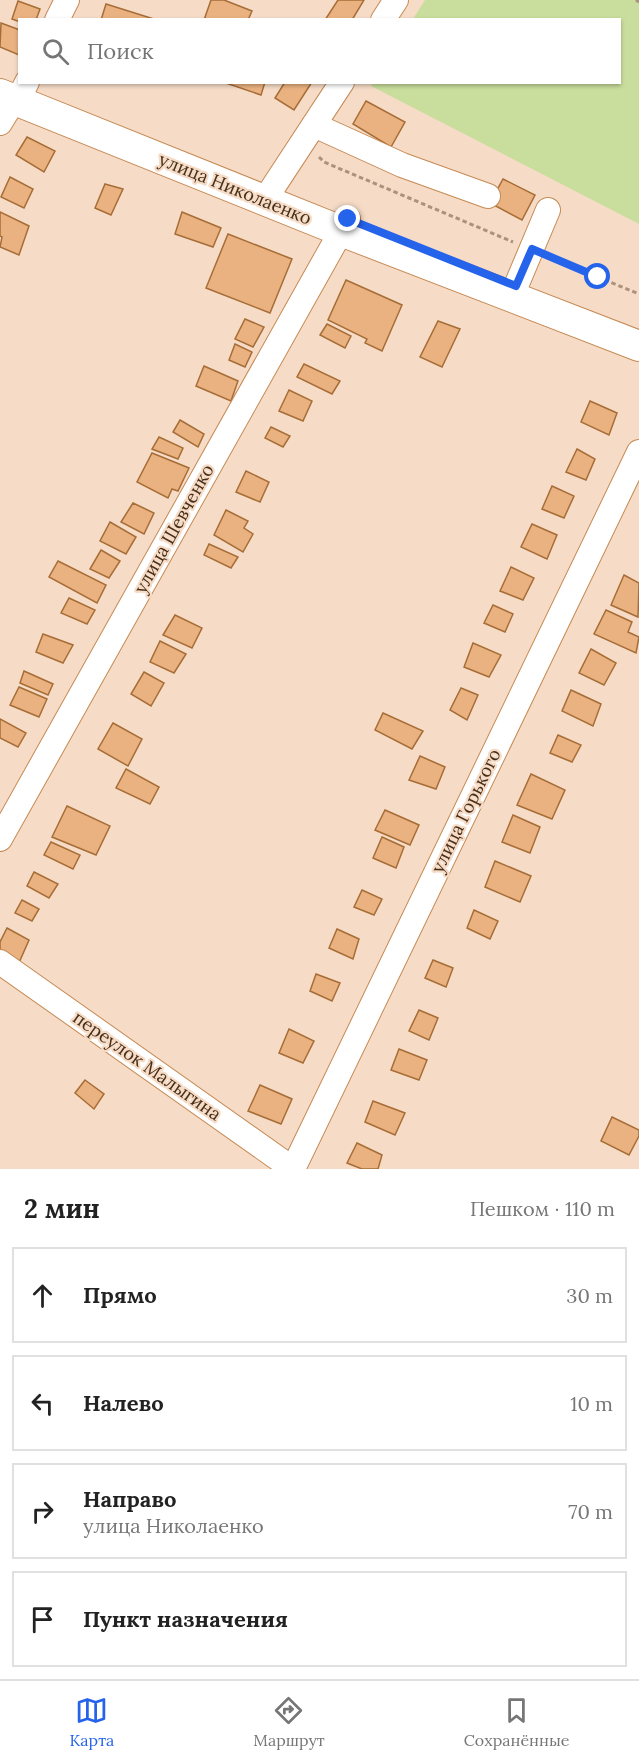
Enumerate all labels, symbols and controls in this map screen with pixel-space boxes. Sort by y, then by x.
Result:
search box [18,18,621,84]
icon: search [39,35,72,68]
text: Поиск [87,37,153,65]
street label: улица Николаенко [155,147,315,230]
route end [334,205,360,231]
route start [584,263,610,289]
street label: улица Шевченко [128,460,219,597]
street label: улица Горького [426,745,506,877]
street label: переулок Малыгина [69,1006,226,1125]
text: 2 мин [24,1192,100,1225]
text: Пешком · 110 m [470,1196,615,1221]
icon: ahead [26,1279,59,1312]
text: Прямо [83,1281,157,1309]
text: 30 m [566,1283,613,1308]
icon: left [26,1387,59,1420]
text: Налево [83,1389,164,1417]
text: 10 m [570,1391,613,1416]
text: Направо [83,1485,177,1513]
icon: right [26,1495,59,1528]
text: 70 m [568,1499,613,1524]
text: улица Николаенко [83,1513,264,1538]
icon: arrive [26,1603,59,1636]
text: Пункт назначения [83,1605,288,1633]
tab: Карта [69,1694,114,1750]
tab: Маршрут [253,1694,325,1750]
tab: Сохранённые [464,1694,570,1750]

